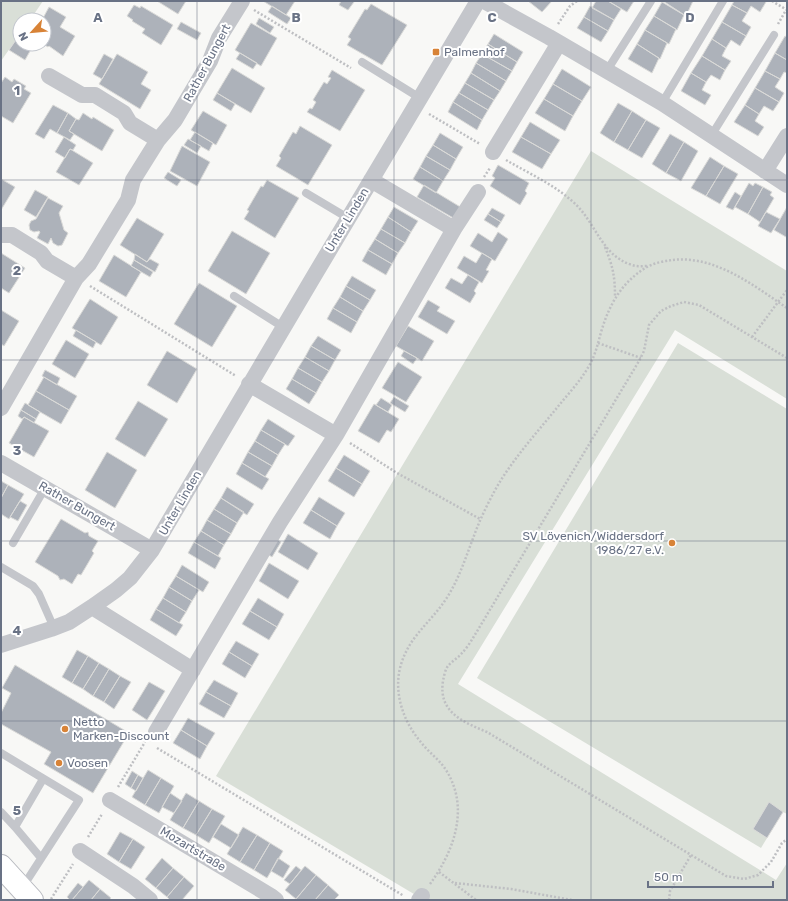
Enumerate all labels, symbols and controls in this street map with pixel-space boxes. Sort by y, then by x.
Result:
text: A [93,10,103,25]
text: B [291,10,301,25]
text: C [487,10,497,25]
text: D [685,10,695,25]
north arrow [12,12,52,52]
street label: Rather Bungert [181,21,234,104]
text: N [16,30,31,43]
place label: Palmenhof [444,45,505,59]
marker: Palmenhof [431,47,441,57]
text: 1 [14,83,20,98]
street label: Unter Linden [322,185,372,255]
text: 2 [13,263,21,278]
text: 3 [13,443,22,458]
street label: Unter Linden [156,468,204,538]
street label: Rather Bungert [36,478,118,534]
place label: SV Lövenich/Widdersdorf 1986/27 e.V. [523,529,664,557]
marker: SV Lövenich/Widdersdorf 1986/27 e.V. [667,538,677,548]
text: 4 [13,623,22,638]
place label: Netto Marken-Discount [73,715,170,743]
marker: Netto Marken-Discount [60,724,70,734]
place label: Voosen [67,756,108,770]
marker: Voosen [54,758,64,768]
text: 5 [13,803,21,818]
street label: Mozartstraße [158,824,229,874]
scale bar [648,863,773,889]
text: 50 m [654,870,682,884]

